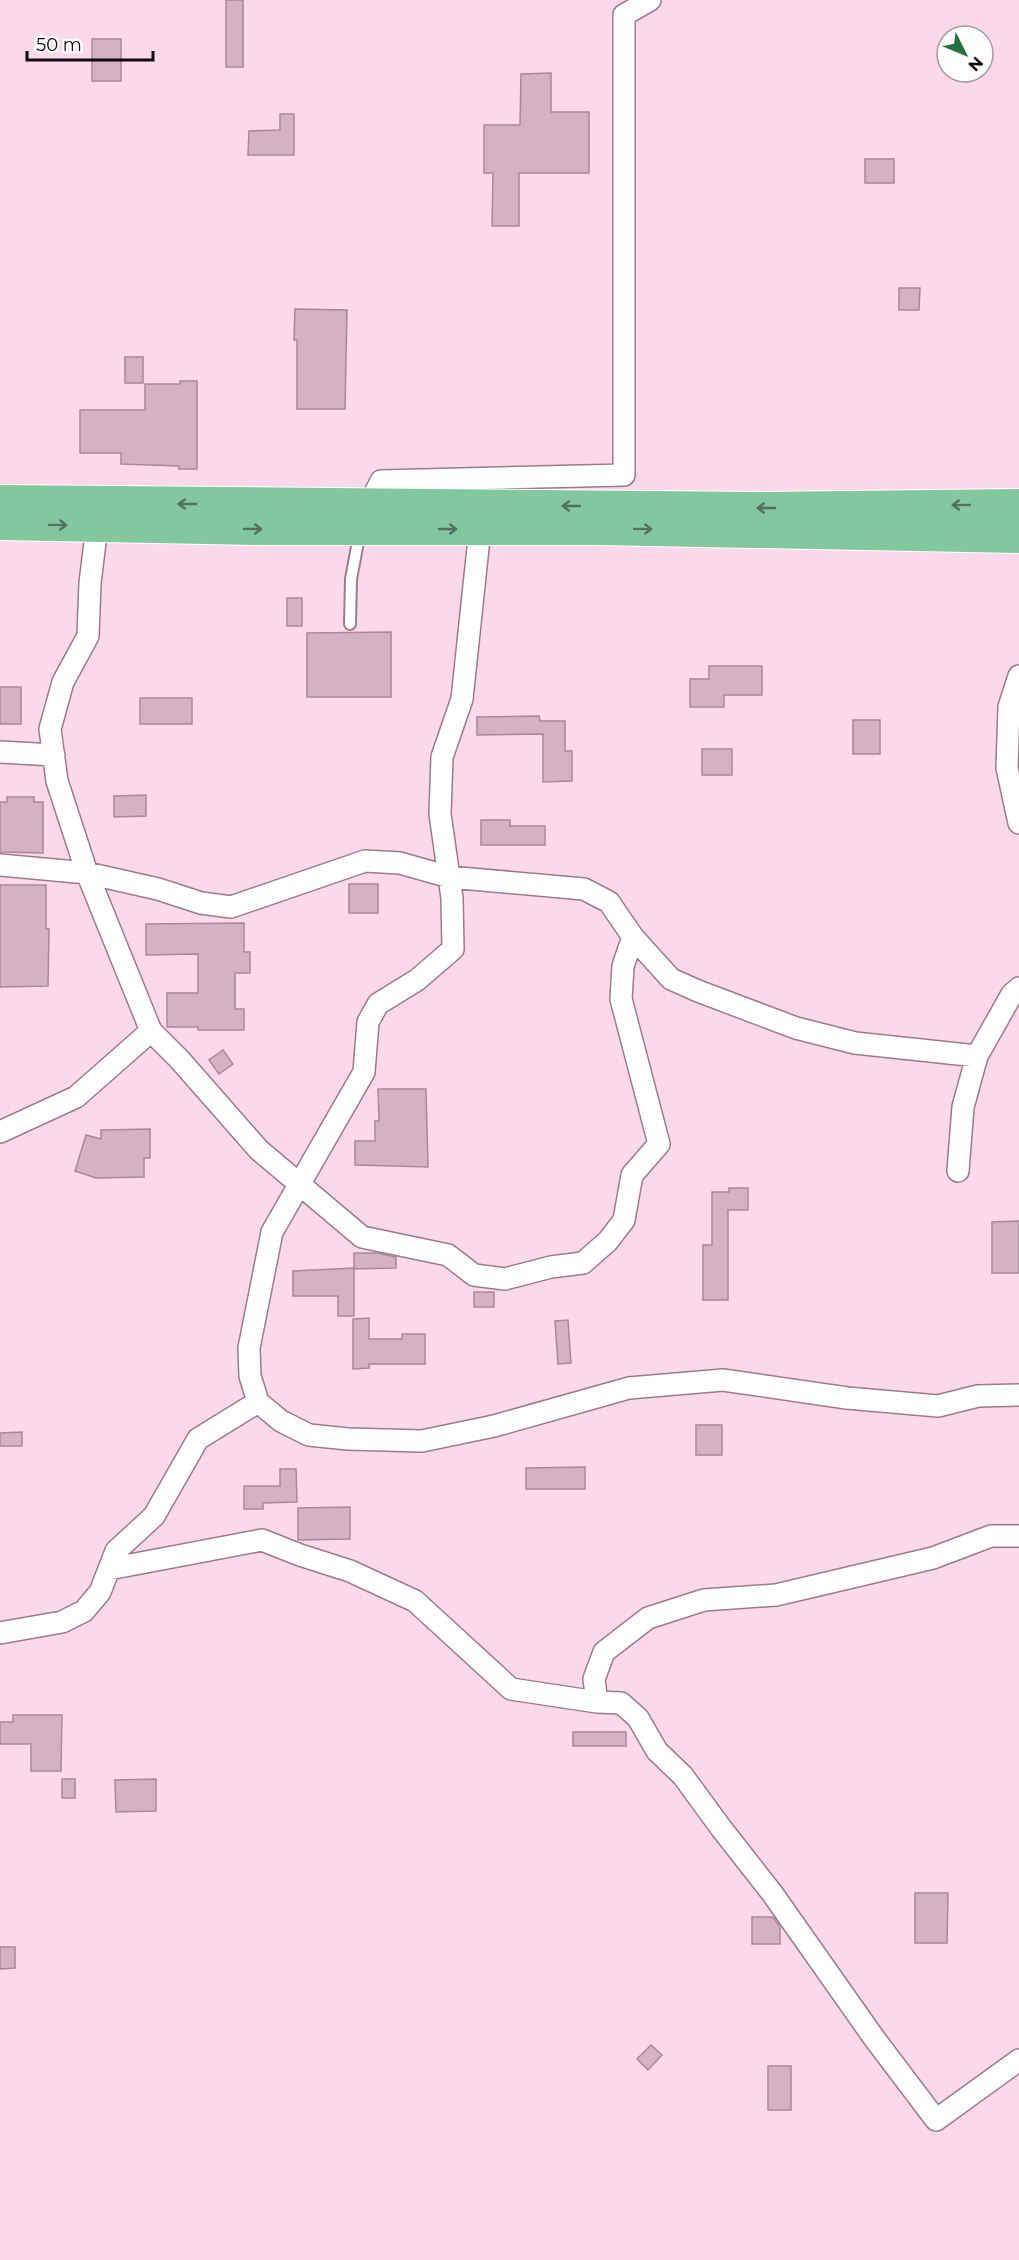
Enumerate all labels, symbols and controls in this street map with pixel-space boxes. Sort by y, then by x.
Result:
scale bar [27,24,153,62]
north arrow [935,24,995,84]
text: 50 m [36,34,82,56]
text: N [964,53,987,75]
one-way arrow [177,498,197,510]
one-way arrow [561,500,581,512]
one-way arrow [951,500,971,511]
one-way arrow [756,502,776,514]
one-way arrow [48,519,68,531]
one-way arrow [243,523,263,535]
one-way arrow [438,523,458,535]
one-way arrow [633,524,653,535]

